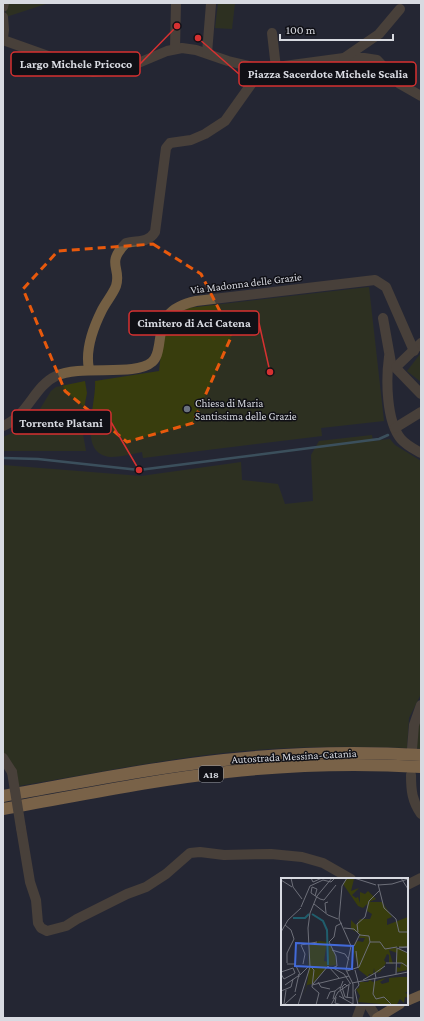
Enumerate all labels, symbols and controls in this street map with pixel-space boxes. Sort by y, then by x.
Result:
scale bar [280,16,393,42]
text: 100 m [286,23,316,37]
callout: Largo Michele Pricoco [11,52,140,76]
text: Largo Michele Pricoco [20,57,132,71]
callout: Piazza Sacerdote Michele Scalia [239,62,416,86]
text: Piazza Sacerdote Michele Scalia [248,67,408,81]
street label: Via Madonna delle Grazie [190,270,302,296]
callout: Cimitero di Aci Catena [129,311,259,335]
text: Cimitero di Aci Catena [137,316,251,330]
place label: Chiesa di Maria Santissima delle Grazie [195,397,297,422]
marker: Chiesa di Maria Santissima delle Grazie [182,404,192,414]
callout: Torrente Platani [12,410,111,434]
text: Torrente Platani [19,416,103,430]
street label: Autostrada Messina-Catania [231,747,357,765]
road number: A18 [199,766,223,782]
inset map [281,878,408,1005]

